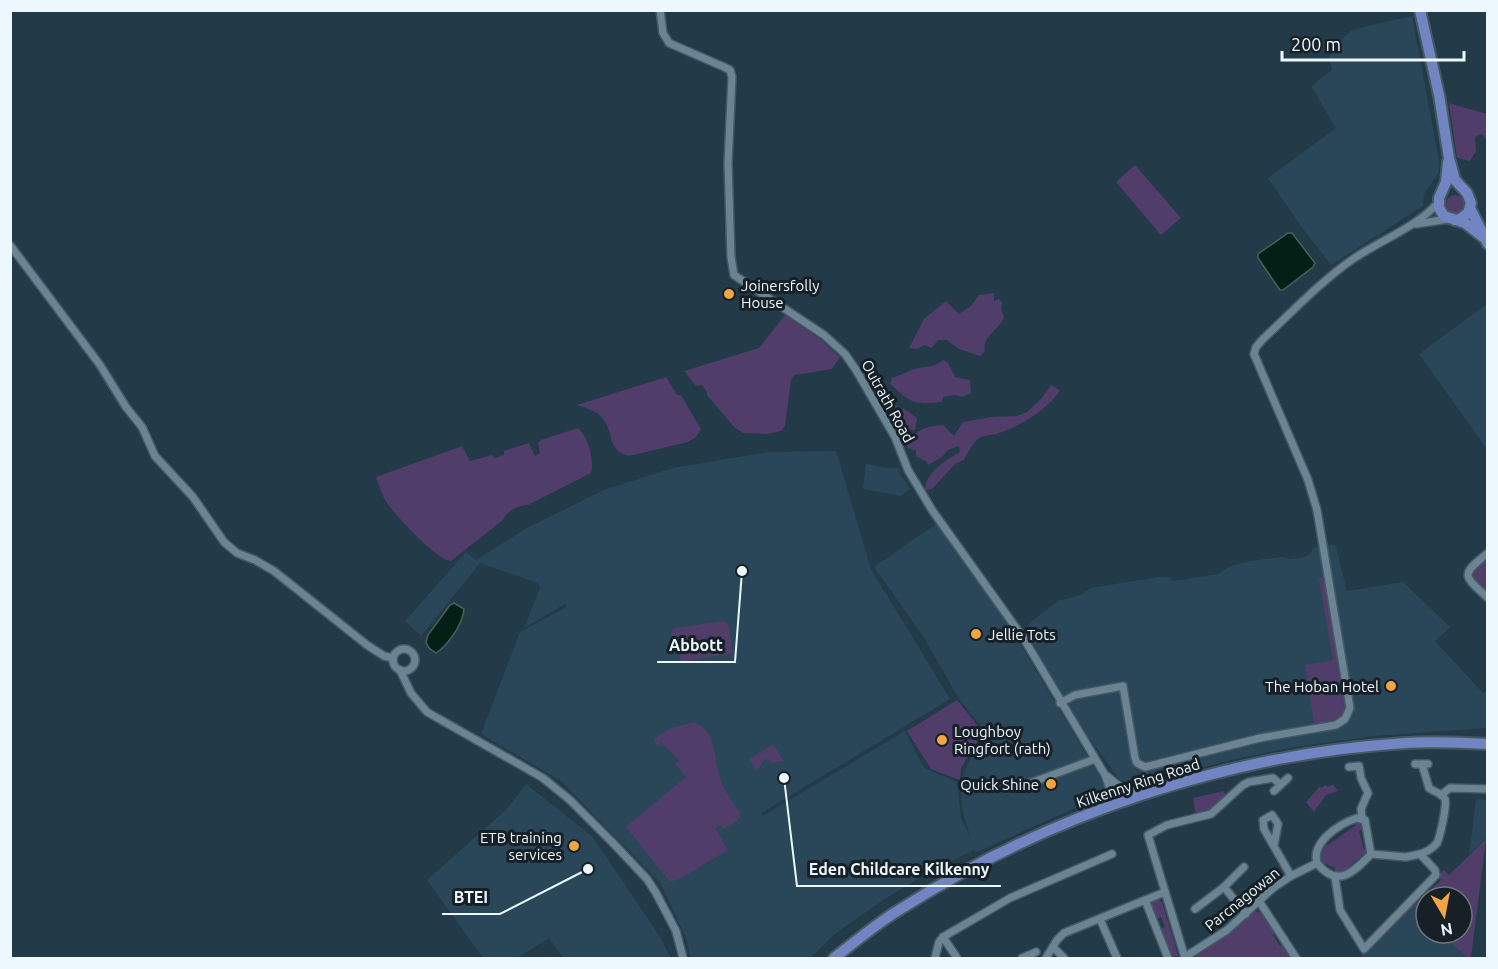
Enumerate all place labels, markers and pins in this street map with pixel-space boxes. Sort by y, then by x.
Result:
place label: Joinersfolly House [741,277,819,311]
marker: Joinersfolly House [722,287,736,301]
place label: Jellie Tots [988,626,1056,643]
marker: Jellie Tots [969,627,983,641]
callout: Abbott [657,628,735,662]
place label: The Hoban Hotel [1265,678,1379,695]
marker: The Hoban Hotel [1384,679,1398,693]
place label: Loughboy Ringfort (rath) [954,723,1051,757]
marker: Loughboy Ringfort (rath) [935,733,949,747]
place label: Quick Shine [960,776,1039,793]
marker: Quick Shine [1044,777,1058,791]
place label: ETB training services [480,829,562,863]
marker: ETB training services [567,839,581,853]
callout: Eden Childcare Kilkenny [797,852,1001,886]
callout: BTEI [442,880,500,914]

